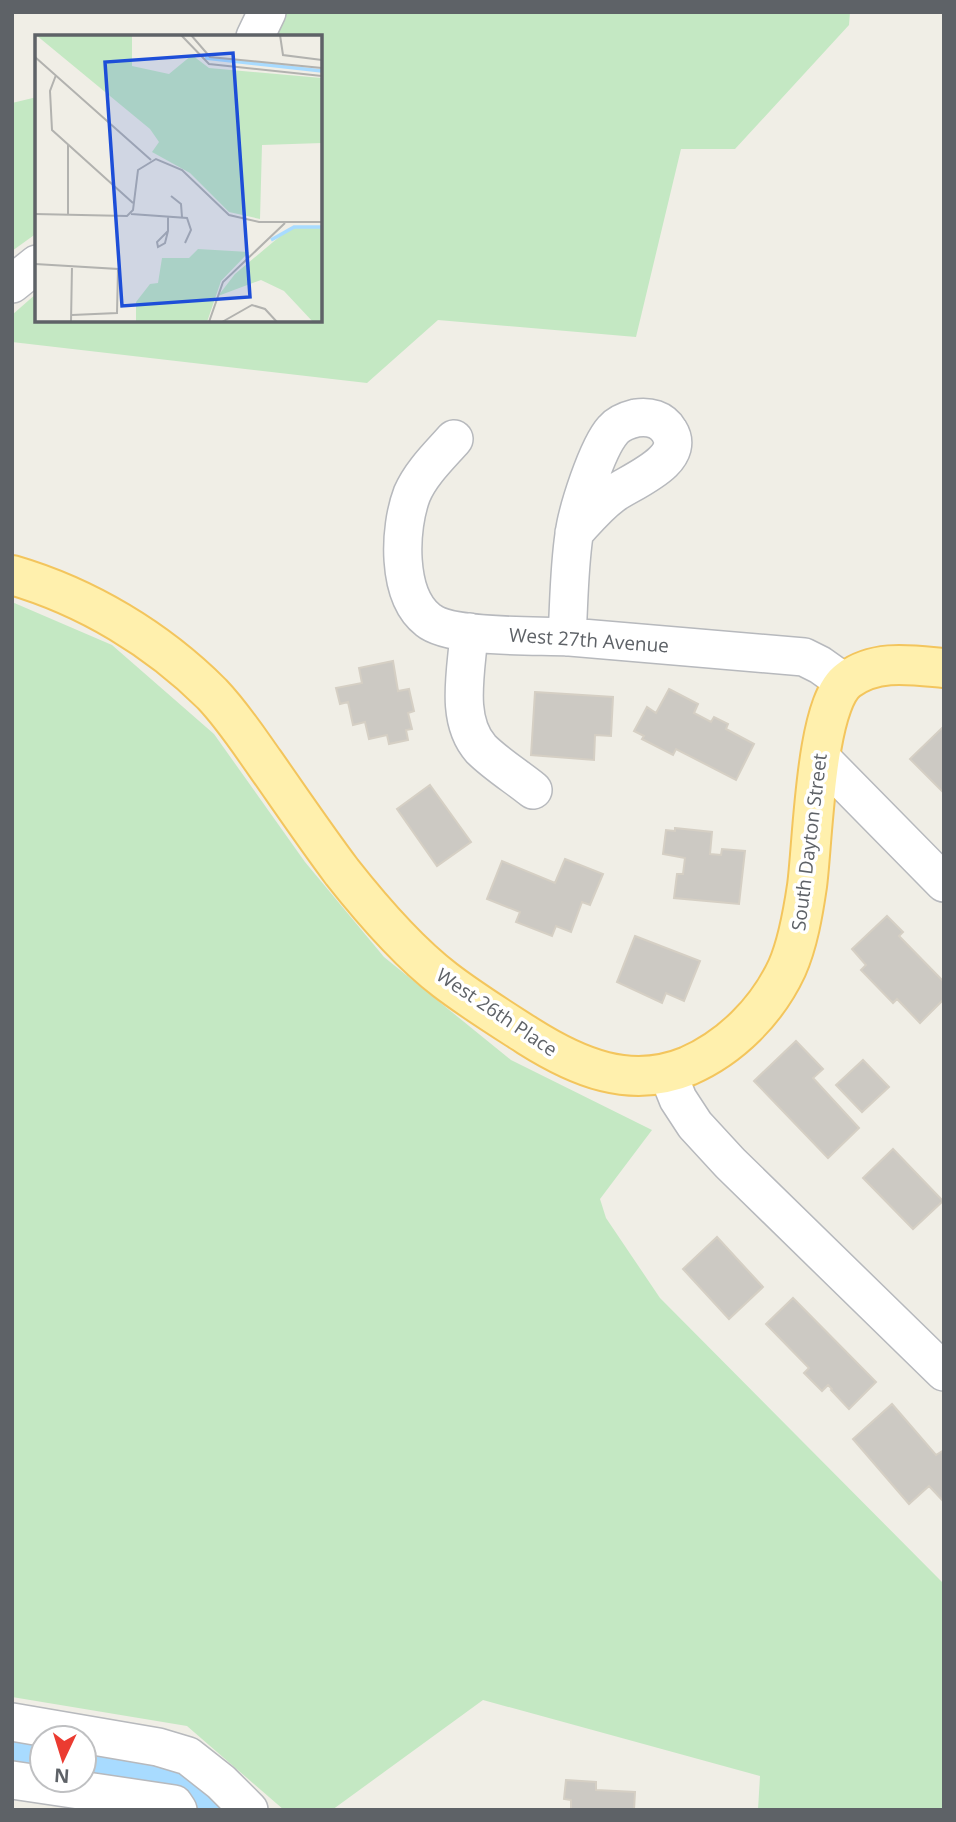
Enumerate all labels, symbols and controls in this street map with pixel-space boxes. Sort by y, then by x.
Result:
inset map [35,35,322,322]
street label: West 27th Avenue [508,621,670,659]
street label: South Dayton Street [785,752,833,932]
street label: West 26th Place [431,962,563,1062]
north arrow [28,1724,98,1794]
text: N [53,1762,70,1789]

